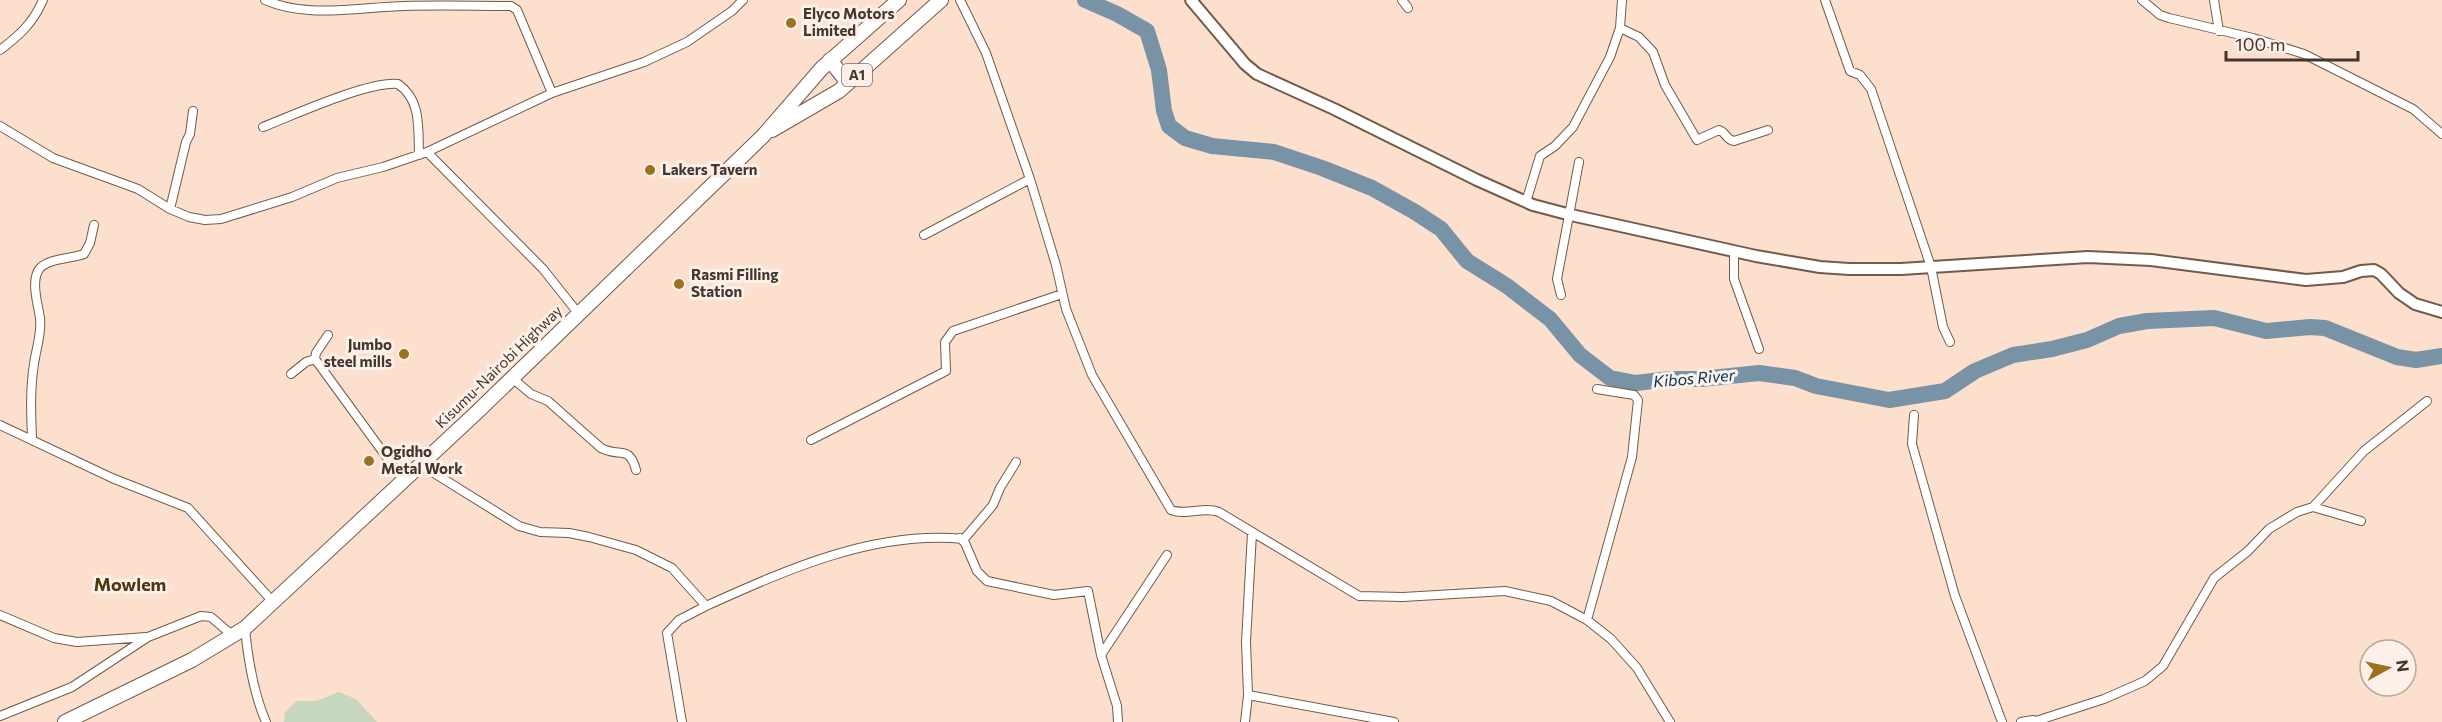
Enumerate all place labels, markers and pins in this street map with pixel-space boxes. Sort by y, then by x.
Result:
place label: Elyco Motors Limited [803,4,895,39]
marker: Elyco Motors Limited [784,16,798,30]
place label: Lakers Tavern [662,160,758,178]
marker: Lakers Tavern [643,163,657,177]
place label: Rasmi Filling Station [691,265,778,300]
marker: Rasmi Filling Station [672,277,686,291]
place label: Jumbo steel mills [324,335,392,370]
marker: Jumbo steel mills [397,347,411,361]
place label: Ogidho Metal Work [381,442,463,477]
marker: Ogidho Metal Work [362,454,376,468]

